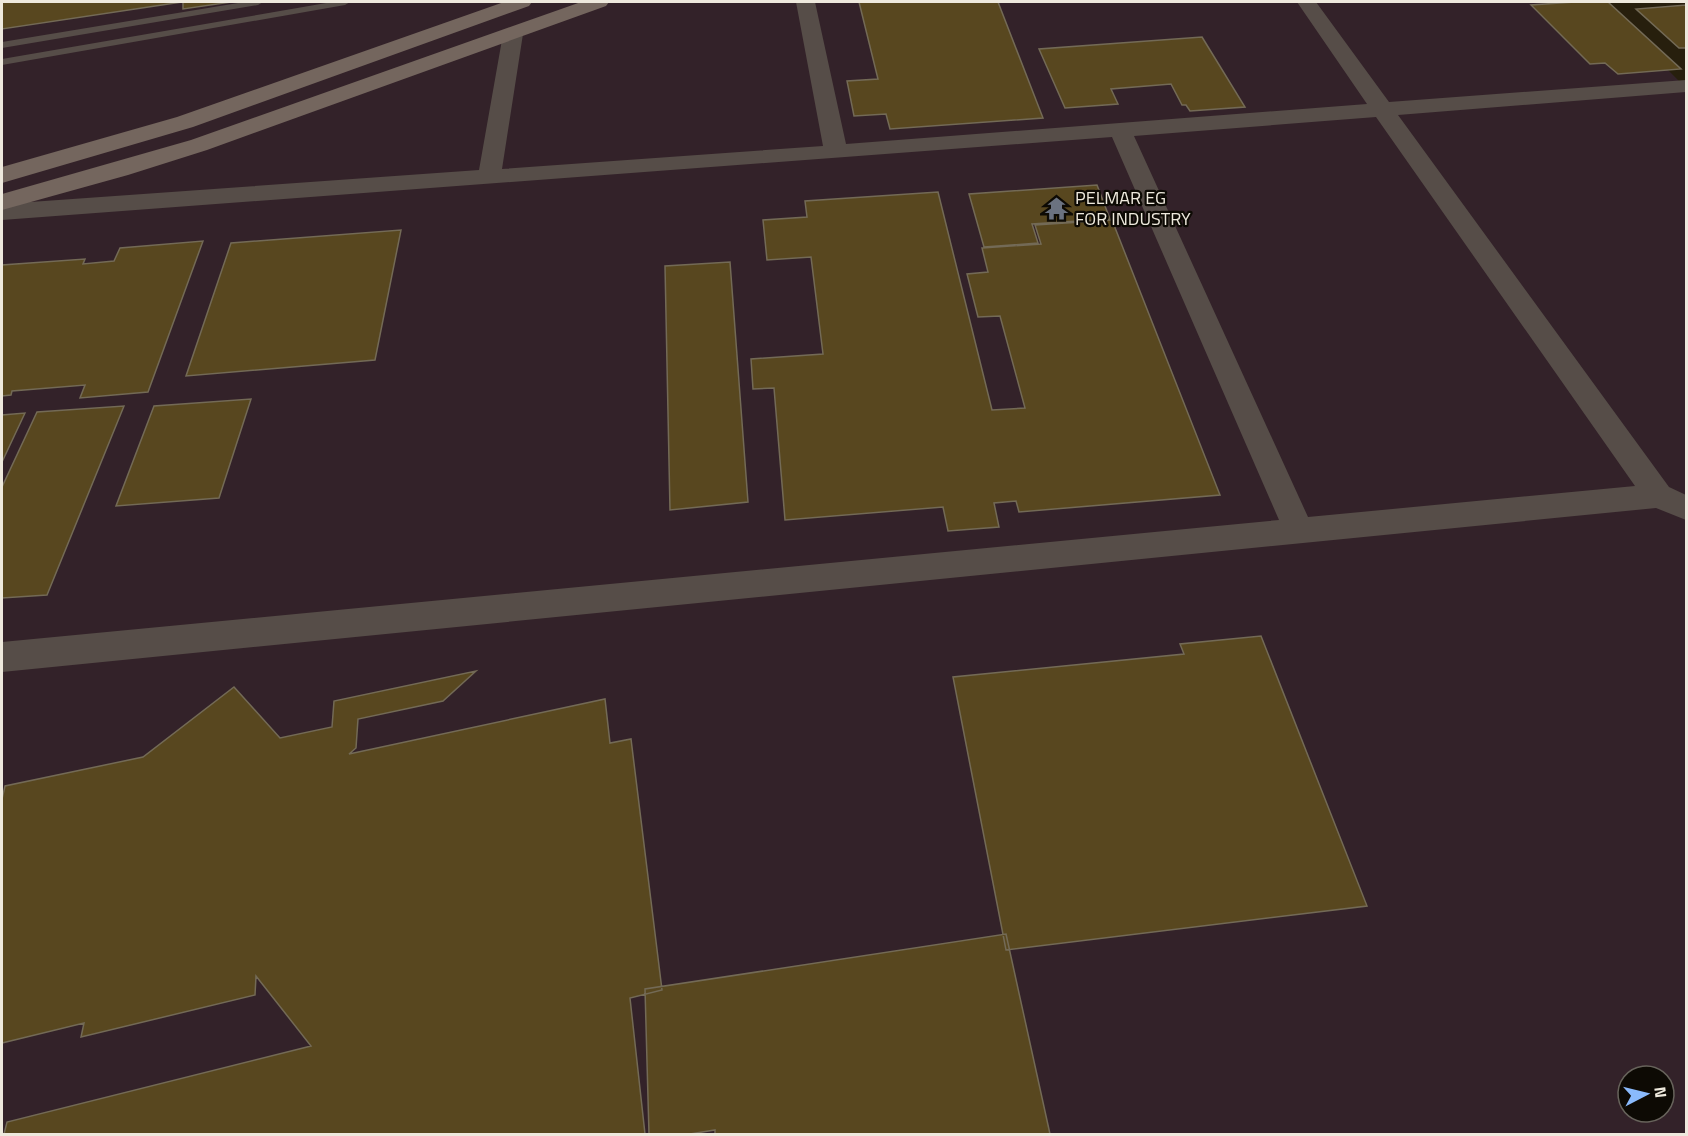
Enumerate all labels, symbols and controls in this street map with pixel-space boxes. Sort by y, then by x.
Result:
place label: PELMAR EG FOR INDUSTRY [1075,184,1191,232]
temple icon: PELMAR EG FOR INDUSTRY [1044,195,1070,221]
north arrow [1616,1064,1676,1124]
text: N [1648,1085,1673,1099]

